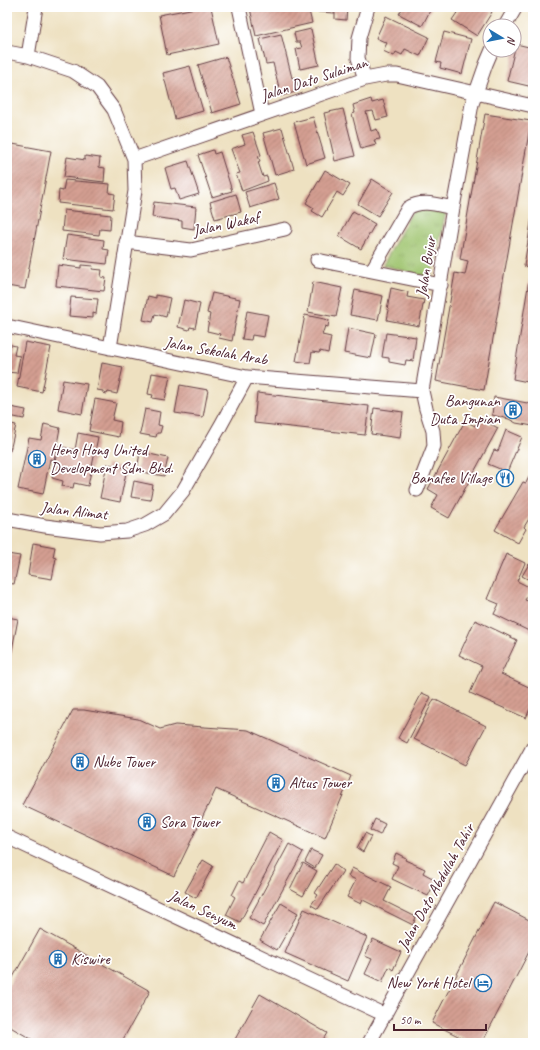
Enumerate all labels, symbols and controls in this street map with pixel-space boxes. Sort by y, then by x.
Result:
north arrow [482,18,522,58]
text: N [504,35,519,46]
street label: Jalan Dato Sulaiman [257,52,371,106]
street label: Jalan Wakaf [190,207,264,241]
street label: Jalan Bujur [411,233,441,300]
street label: Jalan Sekolah Arab [162,332,270,370]
place label: Bangunan Duta Impian [430,391,501,429]
building icon: Bangunan Duta Impian [503,400,523,420]
place label: Heng Hong United Development Sdn. Bhd. [50,440,174,478]
building icon: Heng Hong United Development Sdn. Bhd. [27,449,47,469]
place label: Banafee Village [410,468,494,488]
restaurant icon: Banafee Village [495,468,515,488]
street label: Jalan Alimat [39,497,110,525]
building icon: Nube Tower [70,752,90,772]
place label: Nube Tower [93,752,156,772]
building icon: Altus Tower [266,773,286,793]
place label: Altus Tower [289,773,352,793]
building icon: Sora Tower [137,812,157,832]
place label: Sora Tower [160,812,221,832]
street label: Jalan Dato Abdullah Tahir [392,818,480,955]
street label: Jalan Senyum [165,885,241,935]
building icon: Kiswire [48,949,68,969]
place label: Kiswire [71,949,112,969]
place label: New York Hotel [387,973,473,993]
hotel icon: New York Hotel [473,973,493,993]
scale bar [394,1006,486,1032]
text: 50 m [400,1012,422,1028]

